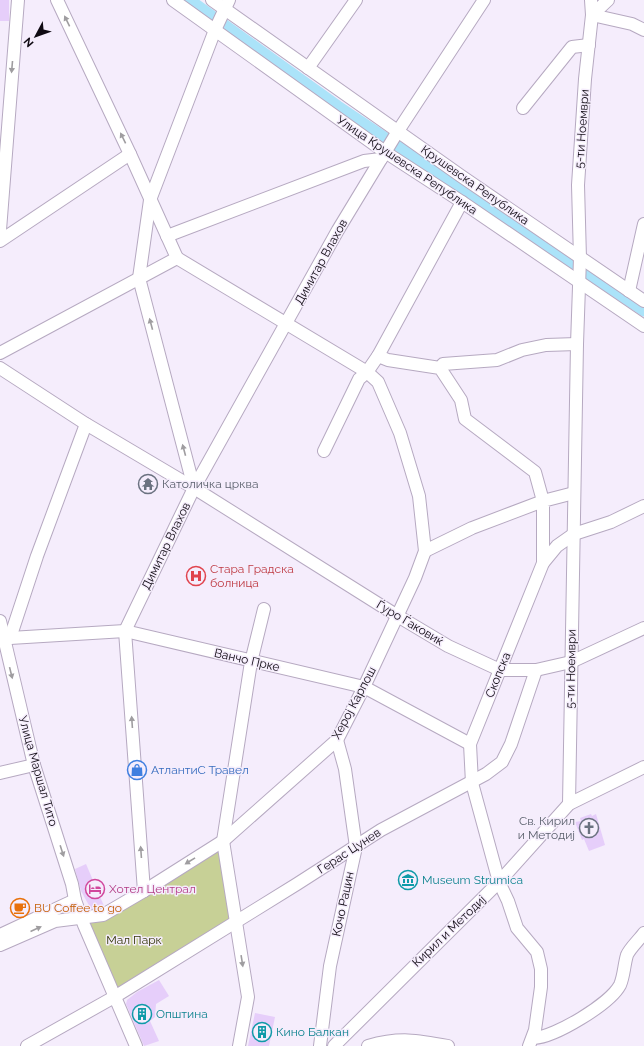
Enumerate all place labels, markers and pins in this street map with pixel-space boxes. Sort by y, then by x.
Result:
temple icon: Католичка црква [137,473,159,495]
place label: Католичка црква [162,477,258,491]
place label: Стара Градска болница [210,562,294,590]
hospital icon: Стара Градска болница [185,565,207,587]
shop icon: АтлантиС Травел [126,759,148,781]
place label: АтлантиС Травел [151,763,249,777]
place label: Св. Кирил и Методиј [518,814,575,842]
church icon: Св. Кирил и Методиј [578,817,600,839]
museum icon: Museum Strumica [397,869,419,891]
place label: Museum Strumica [422,873,523,887]
hotel icon: Хотел Централ [84,878,106,900]
place label: Хотел Централ [109,882,196,896]
cafe icon: BU Coffee to go [9,897,31,919]
place label: BU Coffee to go [34,901,122,915]
building icon: Општина [131,1003,153,1025]
place label: Општина [156,1007,208,1021]
building icon: Кино Балкан [251,1021,273,1043]
place label: Кино Балкан [276,1025,349,1039]

